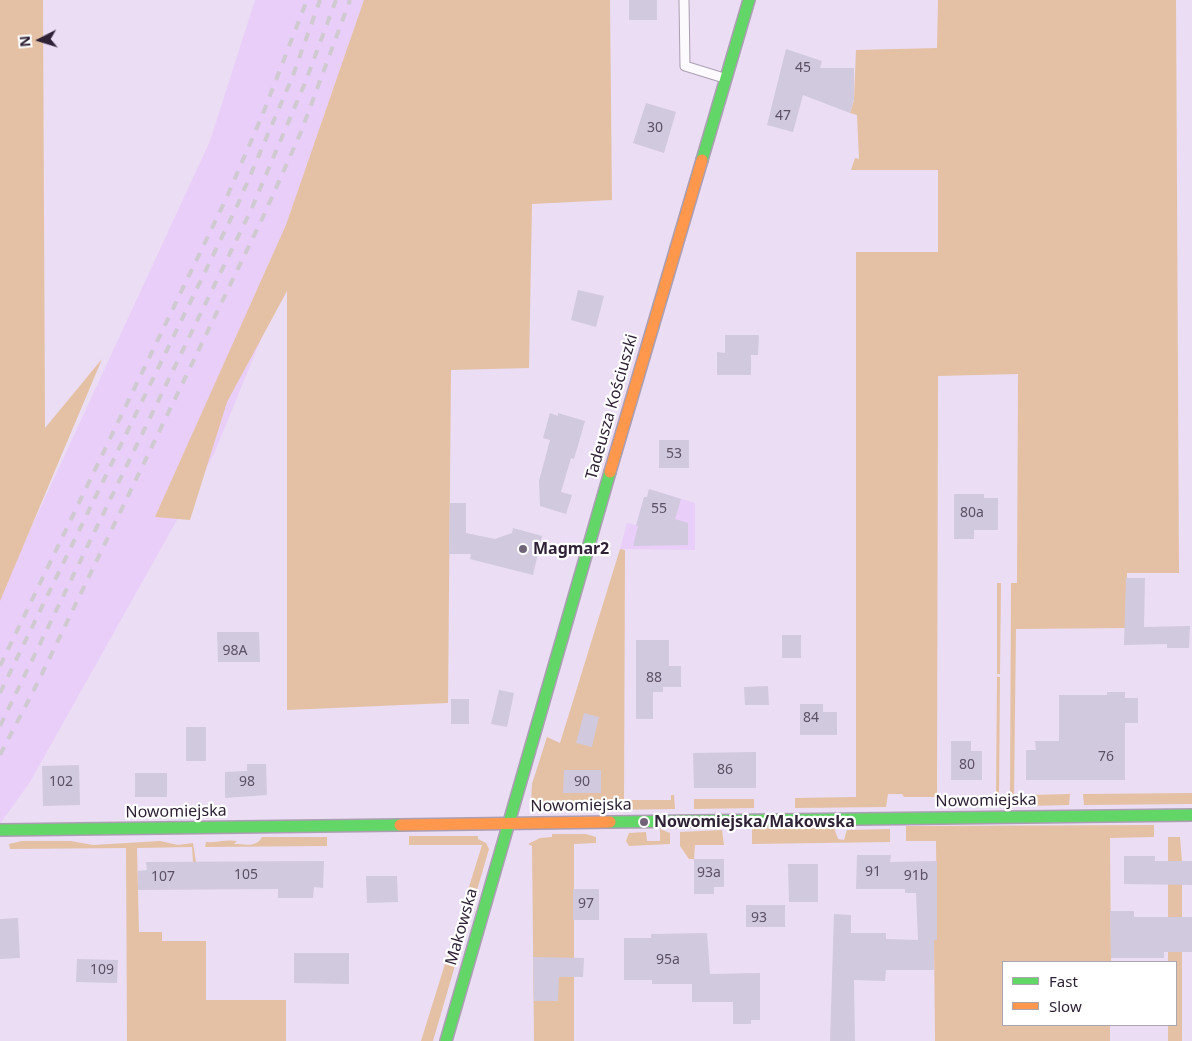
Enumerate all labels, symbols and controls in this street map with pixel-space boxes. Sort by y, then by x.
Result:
north arrow [15,15,65,65]
text: N [15,35,35,48]
house number: 45 [795,60,811,76]
house number: 47 [775,108,791,124]
house number: 30 [647,120,663,136]
street label: Tadeusza Kościuszki [582,332,642,482]
house number: 53 [666,446,682,462]
house number: 55 [651,501,667,517]
house number: 80a [960,505,984,521]
place label: Magmar2 [533,539,609,559]
marker: Magmar2 [517,543,529,555]
house number: 98A [223,643,247,659]
house number: 88 [646,670,662,686]
house number: 84 [803,710,819,726]
house number: 76 [1098,749,1114,765]
house number: 80 [959,757,975,773]
house number: 86 [717,762,733,778]
house number: 102 [49,774,73,790]
house number: 98 [239,774,255,790]
house number: 90 [574,774,590,790]
street label: Nowomiejska [935,791,1037,811]
street label: Nowomiejska [530,796,632,816]
street label: Nowomiejska [125,802,227,822]
place label: Nowomiejska/Makowska [654,812,855,832]
marker: Nowomiejska/Makowska [638,816,650,828]
house number: 91 [865,864,881,880]
house number: 93a [697,865,721,881]
house number: 105 [234,867,258,883]
house number: 91b [904,868,928,884]
house number: 107 [151,869,175,885]
street label: Makowska [442,886,482,968]
house number: 97 [578,896,594,912]
house number: 93 [751,910,767,926]
house number: 95a [656,952,680,968]
legend [1002,961,1177,1026]
house number: 109 [90,962,114,978]
text: Fast [1049,971,1078,991]
text: Slow [1049,996,1082,1016]

